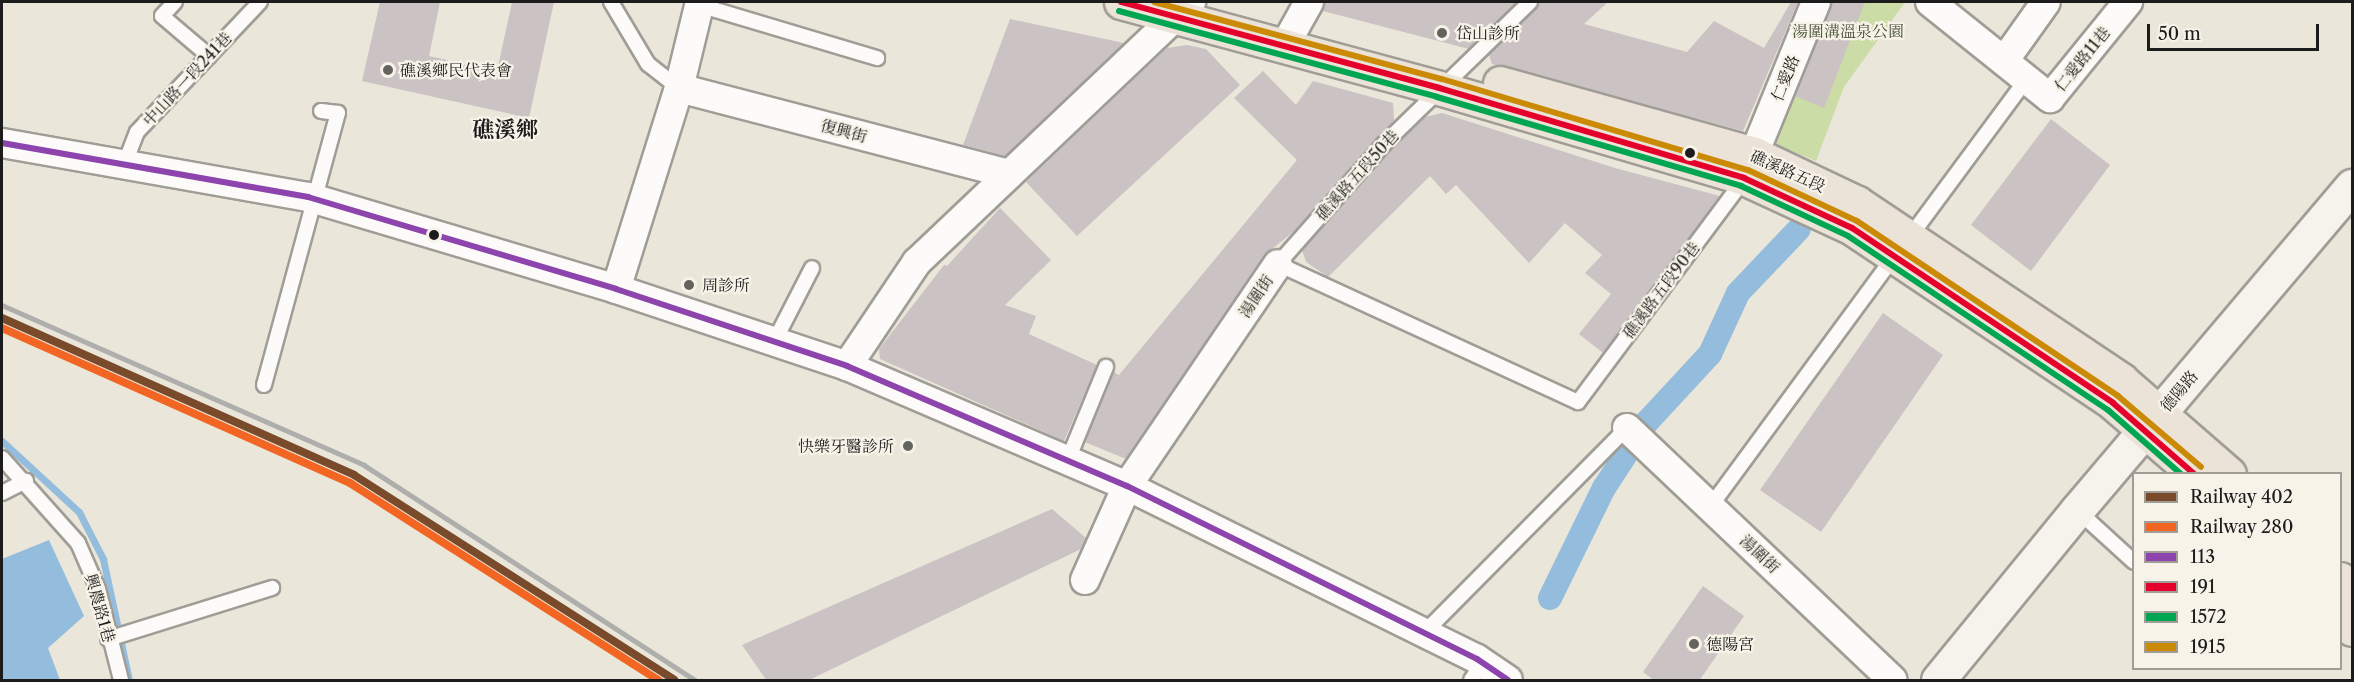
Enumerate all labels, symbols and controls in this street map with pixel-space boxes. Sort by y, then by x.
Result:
scale bar [2150,12,2322,50]
park label: 湯圍溝溫泉公園 [1792,21,1904,41]
place label: 岱山診所 [1456,23,1520,43]
street label: 仁愛路11巷 [2050,23,2114,95]
text: 50 m [2158,23,2201,45]
marker: 岱山診所 [1433,24,1451,42]
street label: 中山路一段241巷 [139,28,235,130]
street label: 仁愛路 [1767,52,1803,104]
place label: 礁溪鄉民代表會 [400,60,512,80]
marker: 礁溪鄉民代表會 [381,63,395,77]
street label: 復興街 [818,116,870,146]
district label: 礁溪鄉 [472,117,538,143]
street label: 礁溪路五段50巷 [1311,126,1403,224]
street label: 礁溪路五段 [1748,146,1828,196]
unlabelled marker [1684,147,1696,159]
unlabelled marker [428,229,440,241]
street label: 礁溪路五段90巷 [1619,238,1703,342]
street label: 湯圍街 [1235,271,1277,321]
place label: 周診所 [702,275,750,295]
marker: 周診所 [680,276,698,294]
street label: 德陽路 [2156,366,2202,416]
place label: 快樂牙醫診所 [798,436,894,456]
marker: 快樂牙醫診所 [899,437,917,455]
legend [2132,472,2342,670]
text: Railway 402 [2190,486,2293,508]
text: Railway 280 [2190,516,2293,538]
street label: 湯圍街 [1736,531,1784,577]
text: 113 [2190,546,2215,568]
street label: 興農路1巷 [81,571,119,645]
text: 191 [2190,576,2216,598]
text: 1572 [2190,606,2227,628]
place label: 德陽宮 [1706,634,1754,654]
text: 1915 [2190,636,2225,658]
marker: 德陽宮 [1687,637,1701,651]

